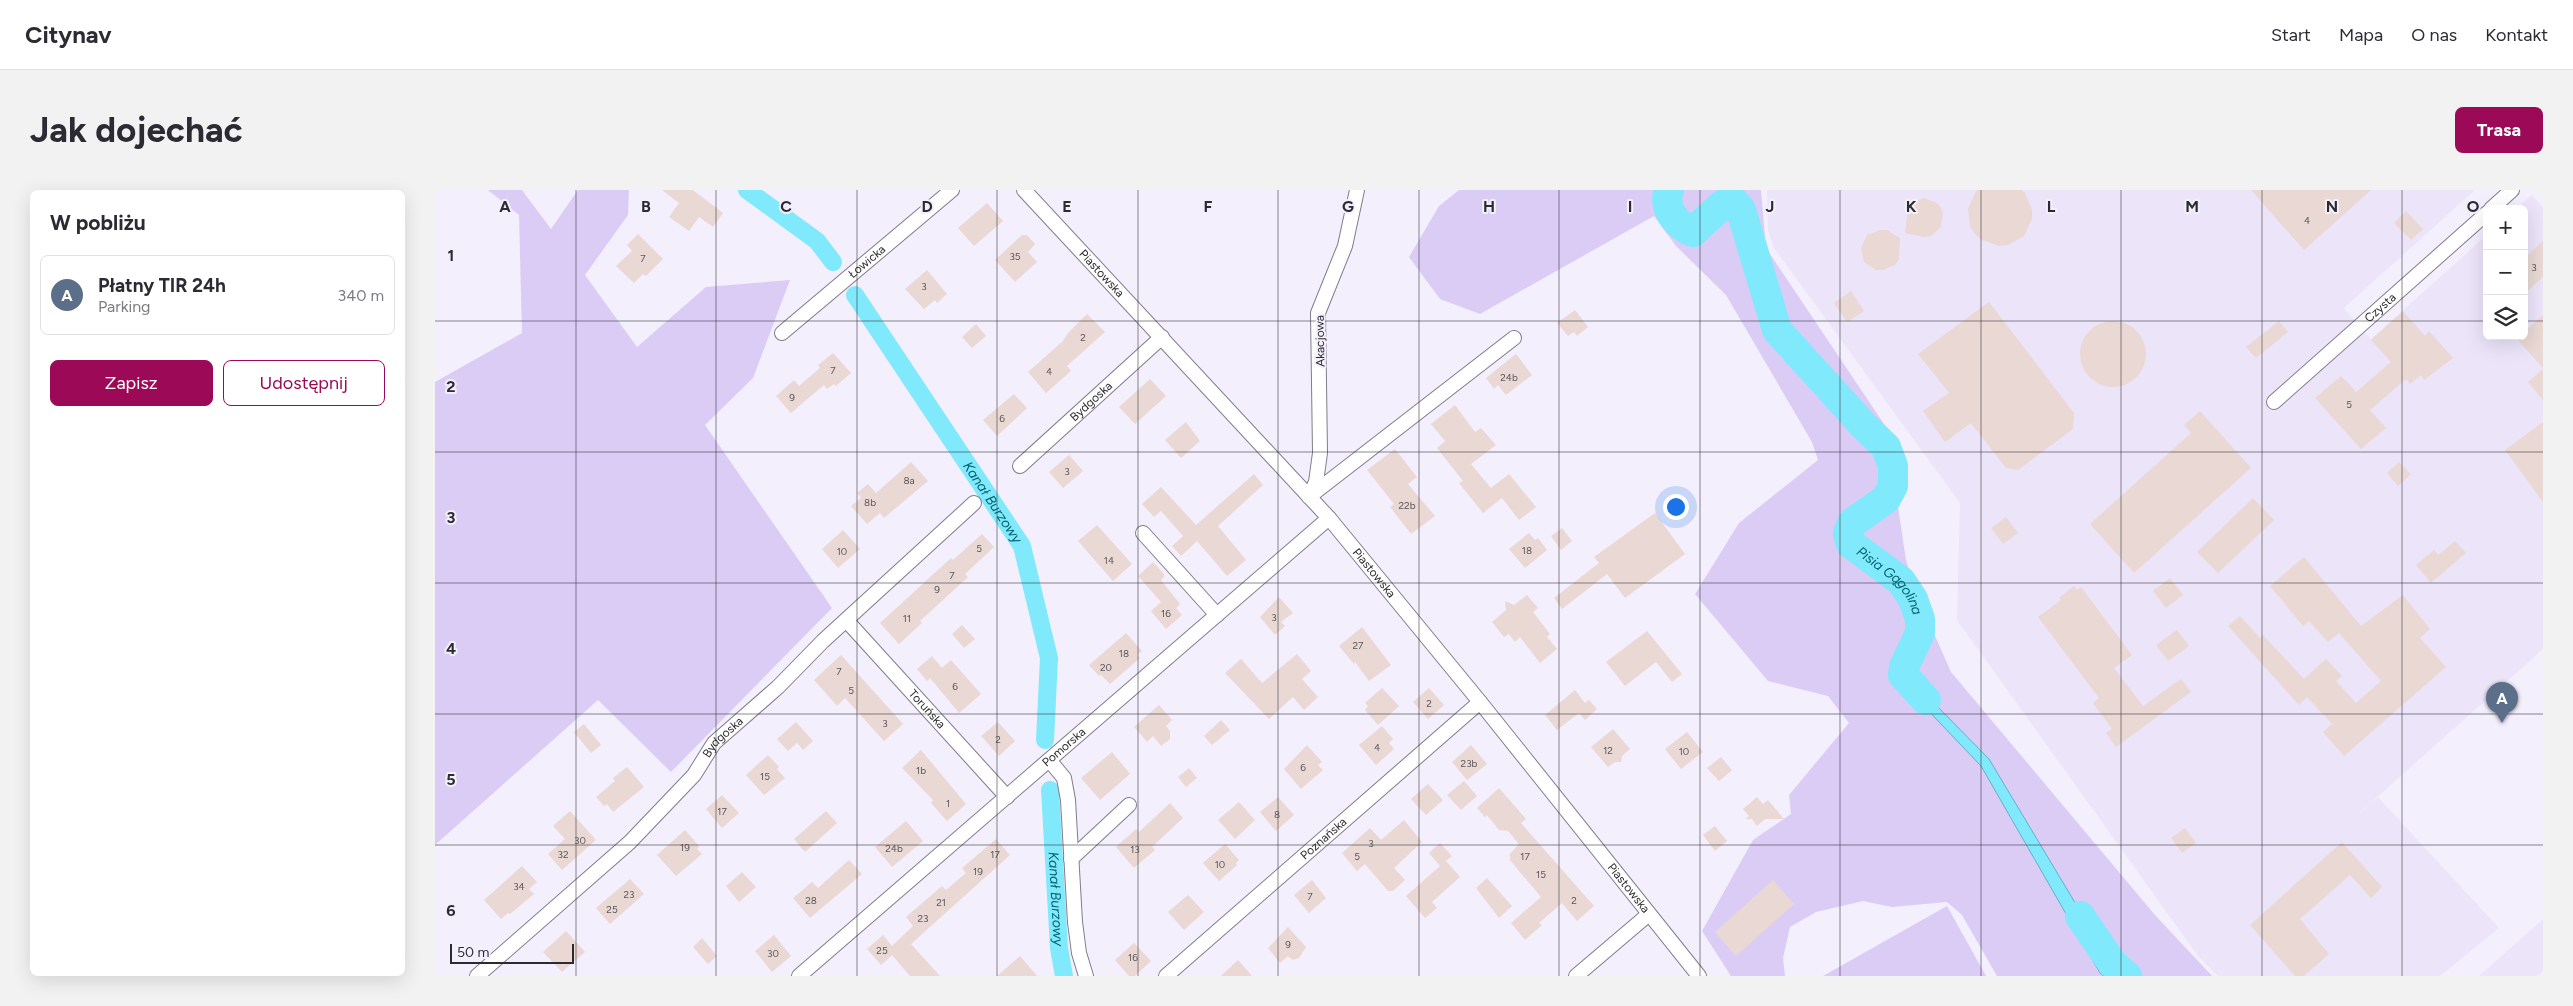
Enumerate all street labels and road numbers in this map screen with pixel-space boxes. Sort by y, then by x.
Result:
street label: Łowicka [846,242,888,281]
street label: Piastowska [1076,247,1127,300]
street label: Czysta [2362,290,2399,325]
street label: Akacjowa [1313,315,1327,367]
street label: Bydgoska [1067,379,1115,424]
street label: Piastowska [1350,545,1398,600]
street label: Toruńska [906,687,948,731]
street label: Bydgoska [700,714,746,760]
street label: Pomorska [1039,725,1088,770]
street label: Poznańska [1298,815,1349,862]
street label: Piastowska [1605,860,1653,916]

